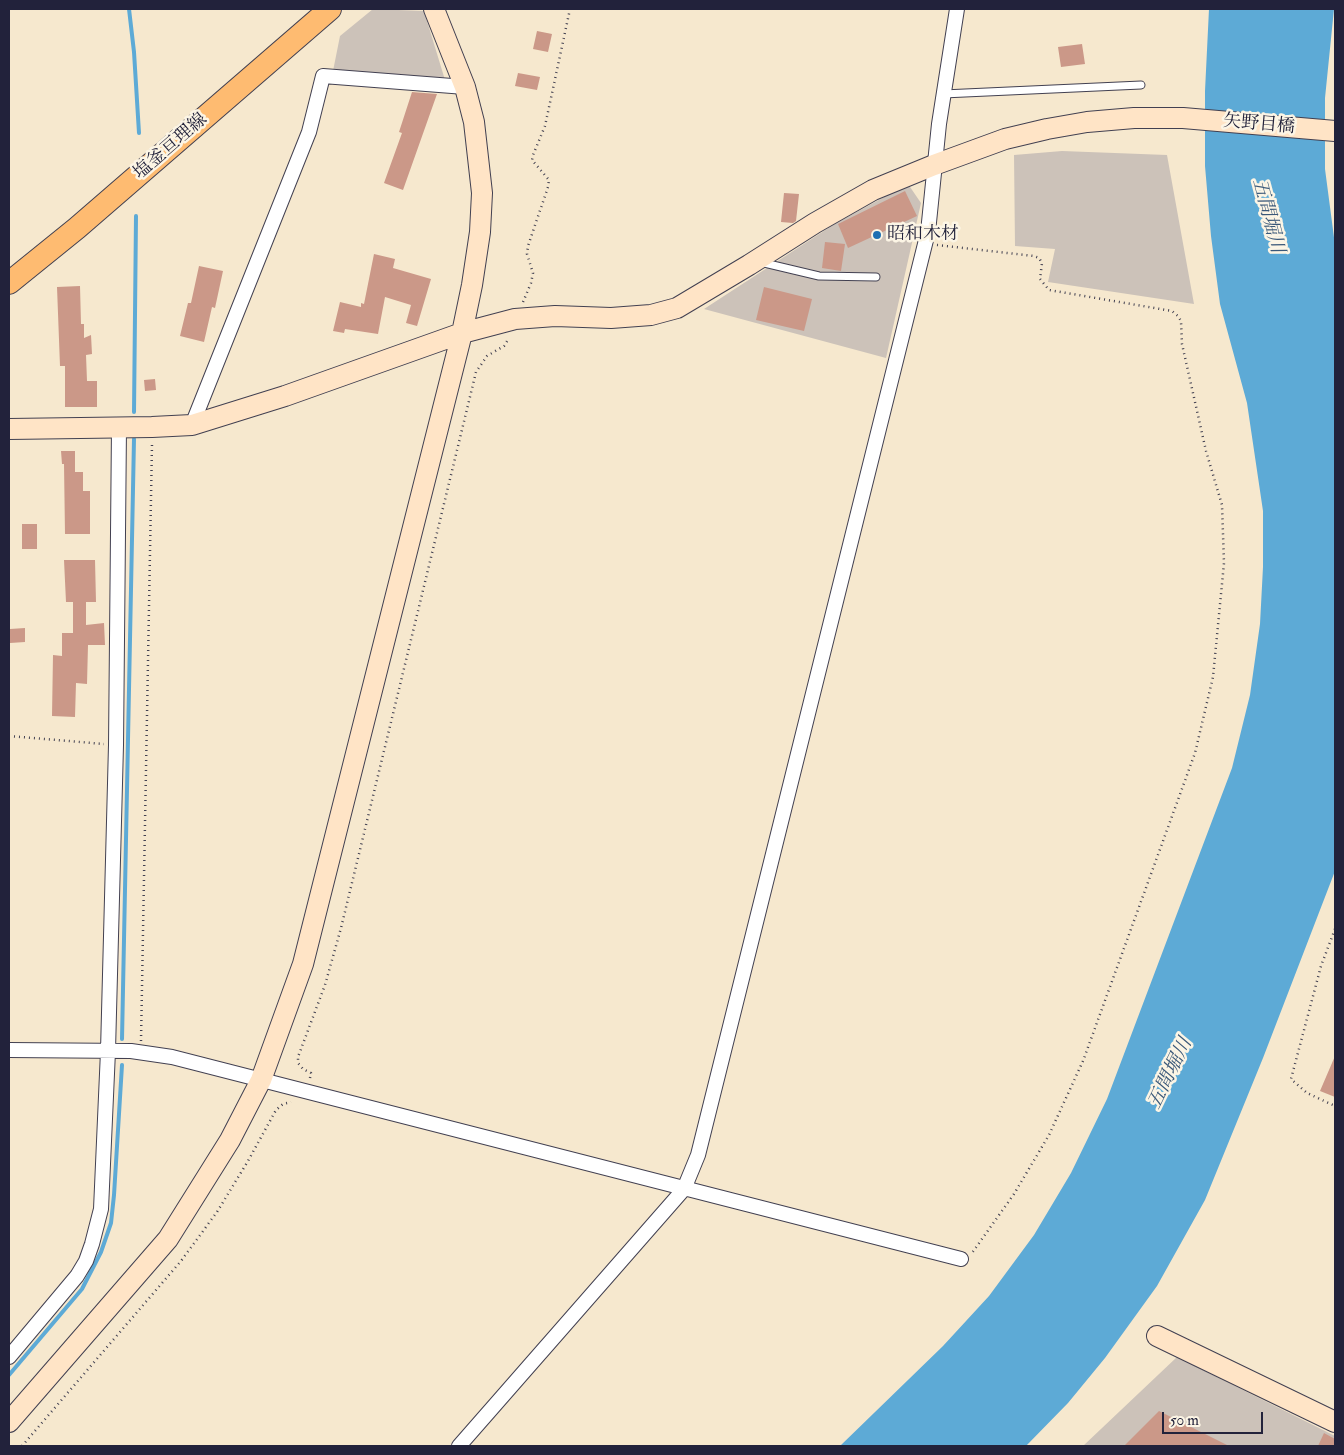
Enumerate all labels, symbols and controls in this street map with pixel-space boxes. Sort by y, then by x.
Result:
street label: 塩釜亘理線 [130,109,212,185]
street label: 矢野目橋 [1222,111,1296,139]
water label: 五間堀川 [1246,176,1288,256]
place label: 昭和木材 [887,224,959,246]
marker: 昭和木材 [871,229,883,241]
water label: 五間堀川 [1144,1035,1198,1113]
scale bar [1164,1402,1265,1434]
text: 50 m [1170,1411,1199,1430]

